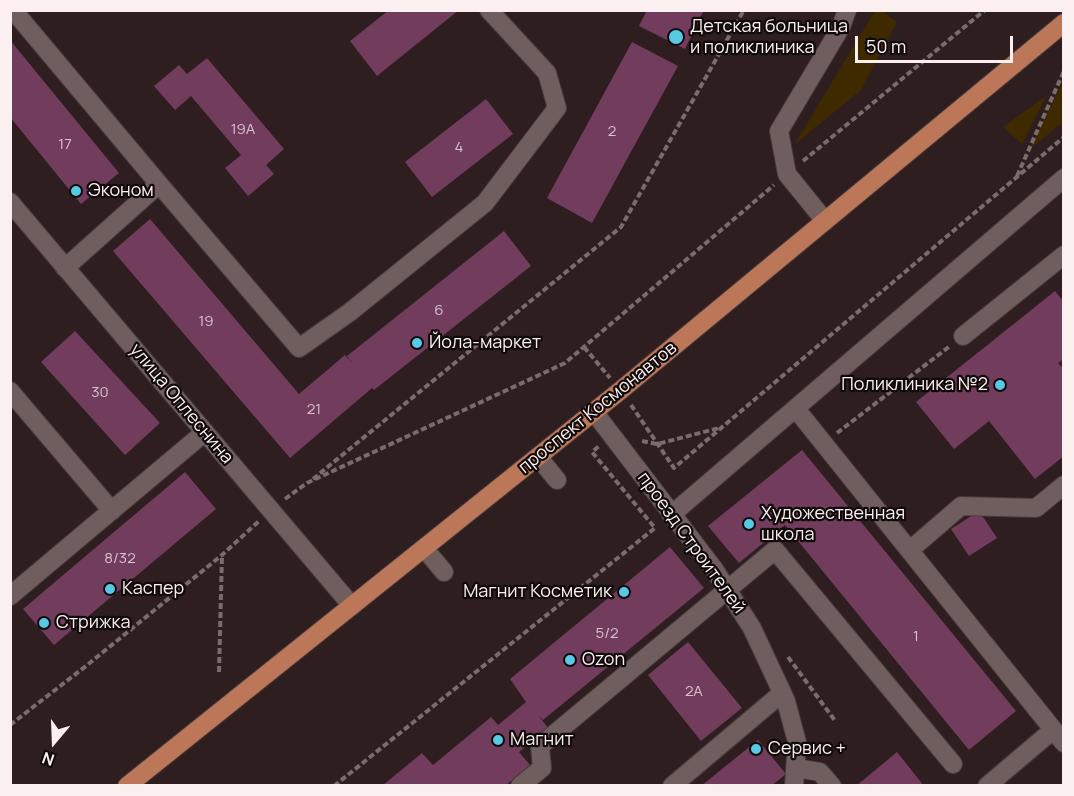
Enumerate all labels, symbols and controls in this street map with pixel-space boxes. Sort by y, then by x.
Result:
place label: Детская больница и поликлиника [690,16,848,58]
scale bar [858,24,1016,62]
marker: Детская больница и поликлиника [667,28,685,46]
text: 50 m [866,34,906,58]
house number: 19А [231,121,255,139]
house number: 2 [608,123,616,141]
house number: 17 [58,136,72,154]
house number: 4 [455,139,463,157]
place label: Эконом [88,180,154,202]
marker: Эконом [69,184,83,198]
house number: 6 [434,302,444,320]
house number: 19 [198,313,214,331]
place label: Йола-маркет [429,332,541,354]
marker: Йола-маркет [410,336,424,350]
street label: проспект Космонавтов [515,338,681,478]
street label: улица Оплеснина [124,340,238,468]
place label: Поликлиника №2 [841,374,988,396]
marker: Поликлиника №2 [993,378,1007,392]
house number: 30 [91,384,109,402]
house number: 21 [307,401,321,419]
street label: проезд Строителей [632,468,750,618]
place label: Художественная школа [761,503,905,546]
marker: Художественная школа [742,517,756,531]
house number: 8/32 [104,550,136,568]
place label: Каспер [122,578,184,600]
place label: Магнит Косметик [463,581,612,603]
marker: Каспер [103,582,117,596]
marker: Магнит Косметик [617,585,631,599]
place label: Стрижка [56,612,130,634]
marker: Стрижка [37,616,51,630]
house number: 5/2 [595,625,619,643]
house number: 1 [913,628,919,646]
place label: Ozon [582,649,625,671]
marker: Ozon [563,653,577,667]
house number: 2А [685,683,703,701]
north arrow [24,712,84,772]
place label: Магнит [510,729,573,751]
marker: Магнит [491,733,505,747]
place label: Сервис + [768,738,846,760]
marker: Сервис + [749,742,763,756]
text: N [39,747,57,771]

